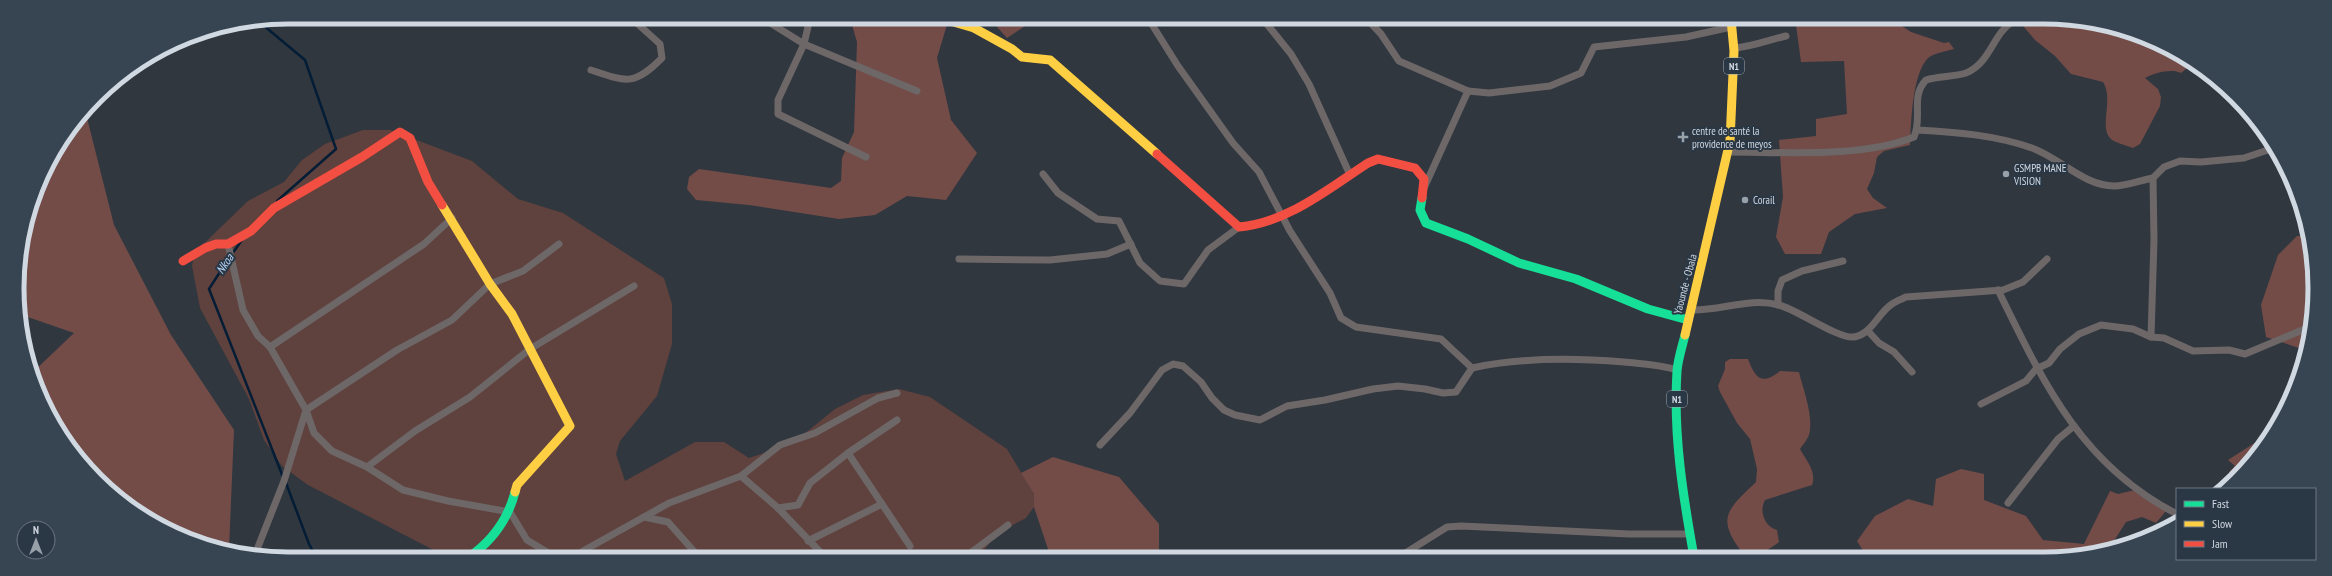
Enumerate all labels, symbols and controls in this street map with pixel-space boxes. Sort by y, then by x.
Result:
road number: N1 [1724,58,1744,74]
place label: centre de santé la providence de meyos [1692,124,1772,151]
marker: centre de santé la providence de meyos [1677,131,1689,143]
place label: GSMPB MANE VISION [2013,161,2067,188]
marker: GSMPB MANE VISION [2001,169,2011,179]
place label: Corail [1753,193,1775,207]
marker: Corail [1740,195,1750,205]
water label: Nkoa [213,250,237,277]
street label: Yaounde - Obala [1670,252,1700,316]
road number: N1 [1667,391,1687,407]
legend [2176,488,2316,560]
text: Fast [2212,496,2230,511]
text: Slow [2212,516,2233,531]
north arrow [16,520,56,560]
text: N [33,523,39,537]
text: Jam [2211,536,2228,551]

